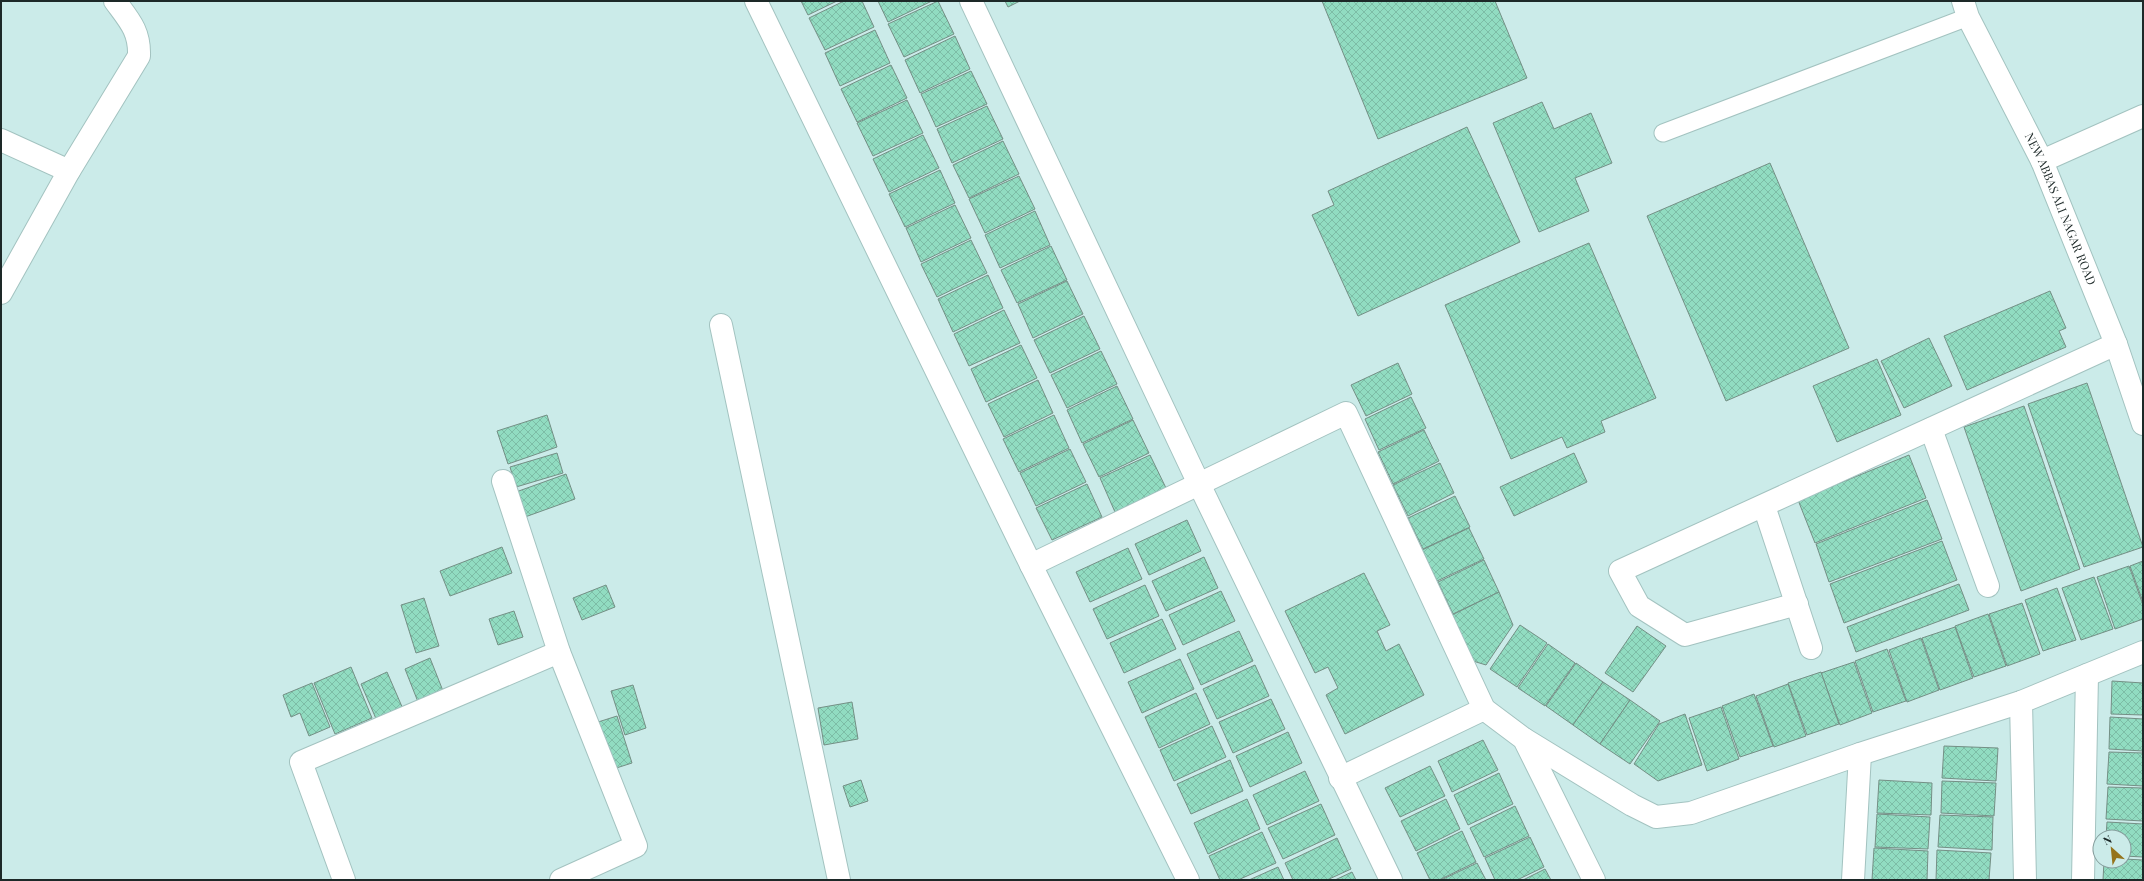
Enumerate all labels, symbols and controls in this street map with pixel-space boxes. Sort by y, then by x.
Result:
street label: NEW ABBAS ALI NAGAR ROAD [2022,130,2100,287]
north arrow [2092,829,2132,869]
text: N [2100,831,2114,848]

